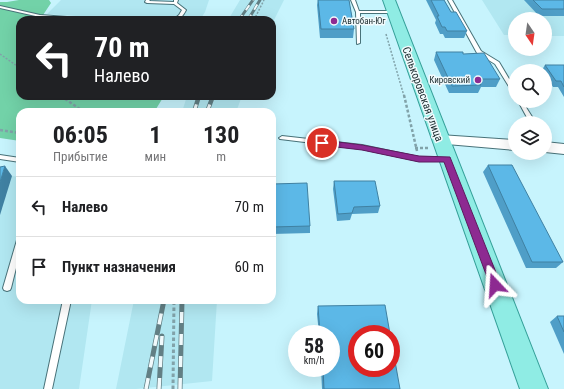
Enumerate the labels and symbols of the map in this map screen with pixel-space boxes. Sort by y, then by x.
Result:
north arrow [508,12,552,56]
marker: Автобан-Юг [329,16,339,26]
place label: Автобан-Юг [342,16,386,26]
street label: Селькоровская улица [399,45,446,143]
place label: Кировский [429,75,470,85]
marker: Кировский [473,75,483,85]
pin [305,126,339,160]
position arrow [474,264,516,306]
speed limit sign: 60 [348,325,400,377]

